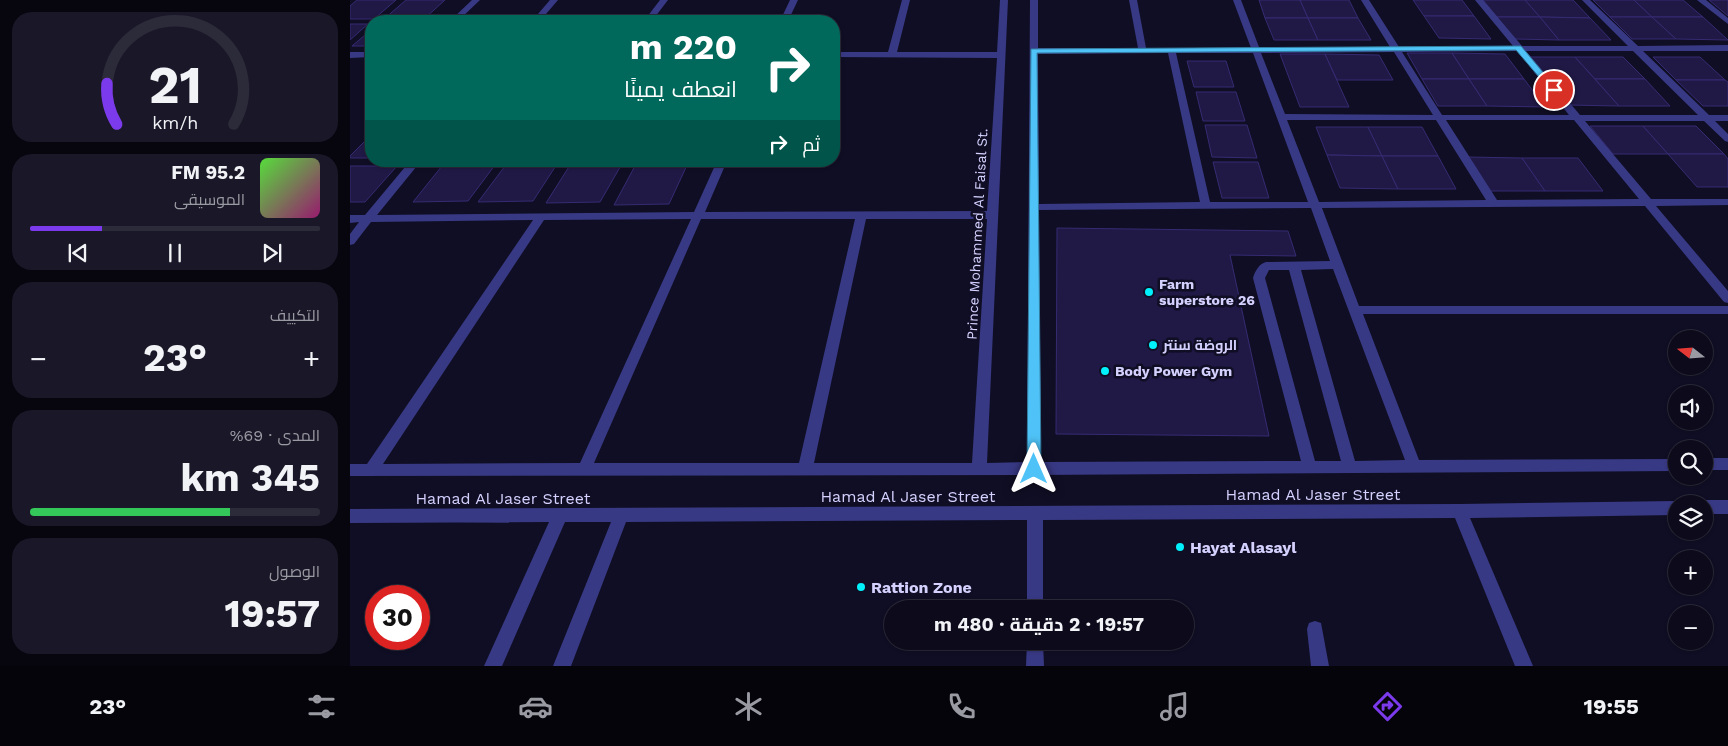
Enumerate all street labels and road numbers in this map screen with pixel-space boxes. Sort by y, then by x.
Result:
street label: Prince Mohammed Al Faisal St. [963,128,991,340]
street label: Hamad Al Jaser Street [1225,485,1401,504]
street label: Hamad Al Jaser Street [820,487,996,506]
street label: Hamad Al Jaser Street [415,489,591,508]

